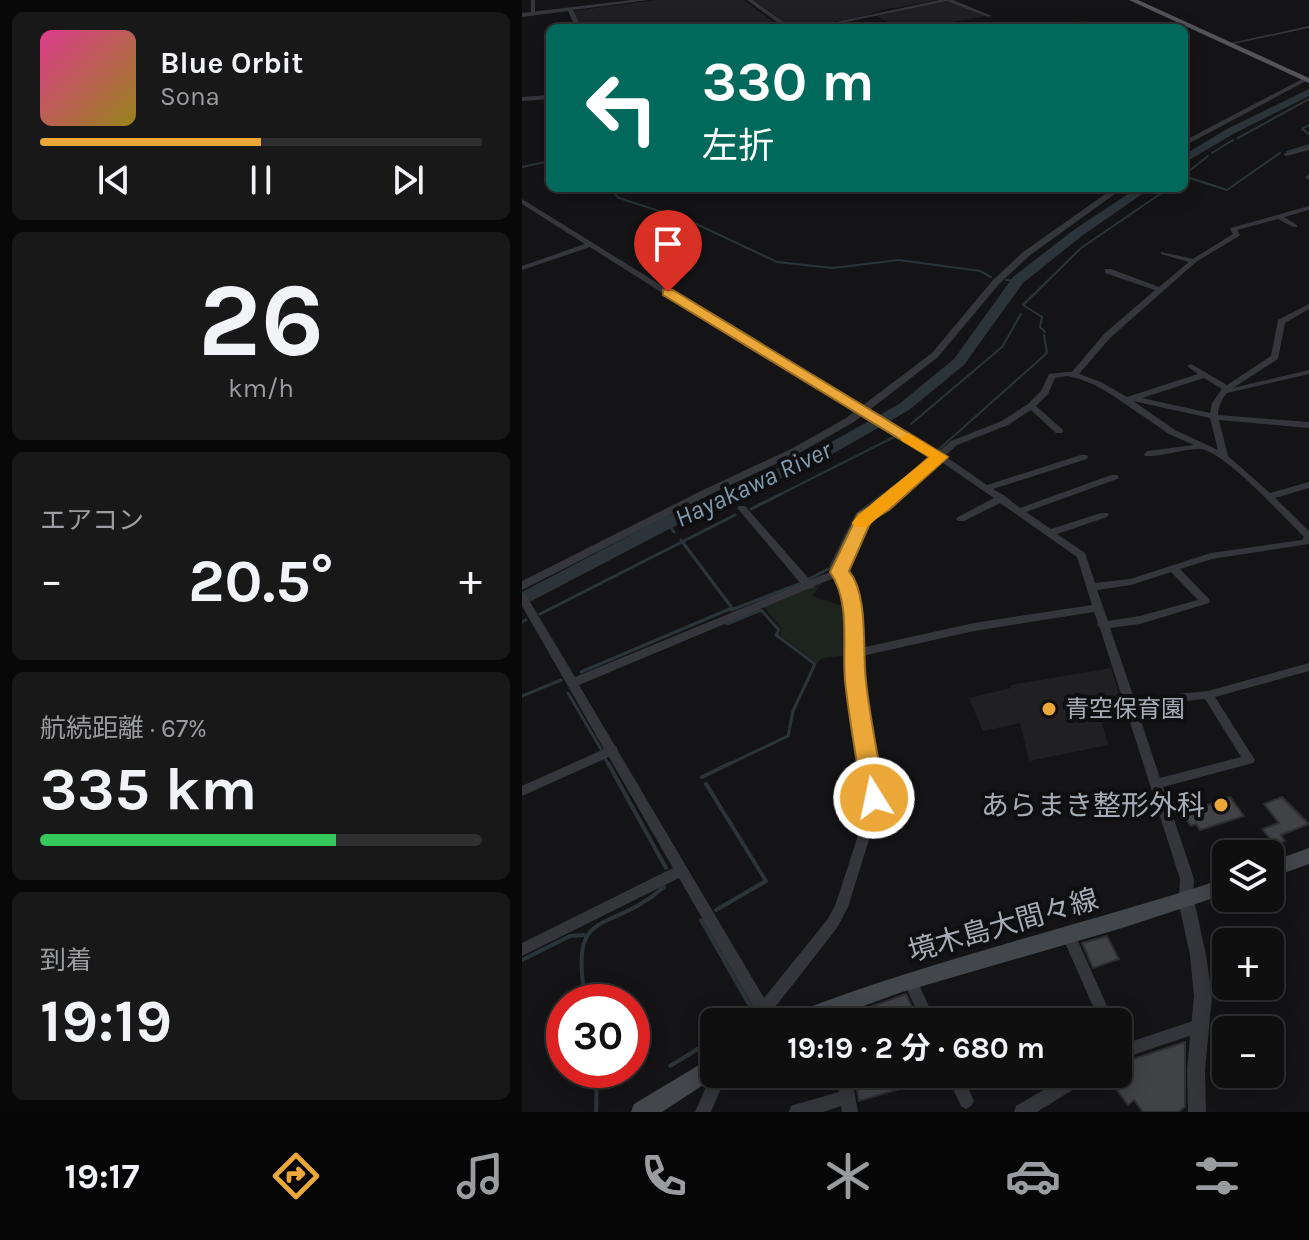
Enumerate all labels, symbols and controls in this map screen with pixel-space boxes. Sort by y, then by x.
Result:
text: Blue Orbit [160,45,303,81]
text: 330 m [702,49,874,114]
icon: left [570,56,674,160]
text: Sona [160,81,220,112]
text: 左折 [702,125,774,167]
icon: previous [92,158,136,202]
icon: pause [239,158,283,202]
icon: next [386,158,430,202]
pin [634,210,702,292]
icon: arrive [646,222,690,266]
text: 26 [198,260,324,381]
text: km/h [228,373,294,404]
water label: Hayakawa River [670,434,837,534]
text: エアコン [40,505,144,536]
text: 20.5° [188,546,334,616]
text: − [40,555,63,606]
text: + [459,555,482,606]
place label: 青空保育園 [1065,695,1185,723]
marker: 青空保育園 [1040,700,1058,718]
text: 航続距離 · 67% [40,713,207,744]
text: 335 km [40,754,257,824]
position arrow [832,756,916,840]
place label: あらまき整形外科 [981,789,1205,822]
marker: あらまき整形外科 [1212,796,1230,814]
map controls [1212,840,1284,1088]
button: layers [1212,840,1284,912]
street label: 境木島大間々線 [904,882,1102,968]
button: + [1212,928,1284,1000]
text: 到着 [40,945,92,976]
speed limit sign: 30 [546,984,650,1088]
text: 19:19 [40,986,172,1056]
button: − [1212,1016,1284,1088]
text: 19:19 · 2 分 · 680 m [787,1030,1045,1066]
icon: directions [268,1148,324,1204]
icon: music [452,1148,508,1204]
icon: phone [636,1148,692,1204]
icon: climate [820,1148,876,1204]
icon: car [1005,1148,1061,1204]
icon: filters [1189,1148,1245,1204]
text: 19:17 [64,1155,139,1197]

